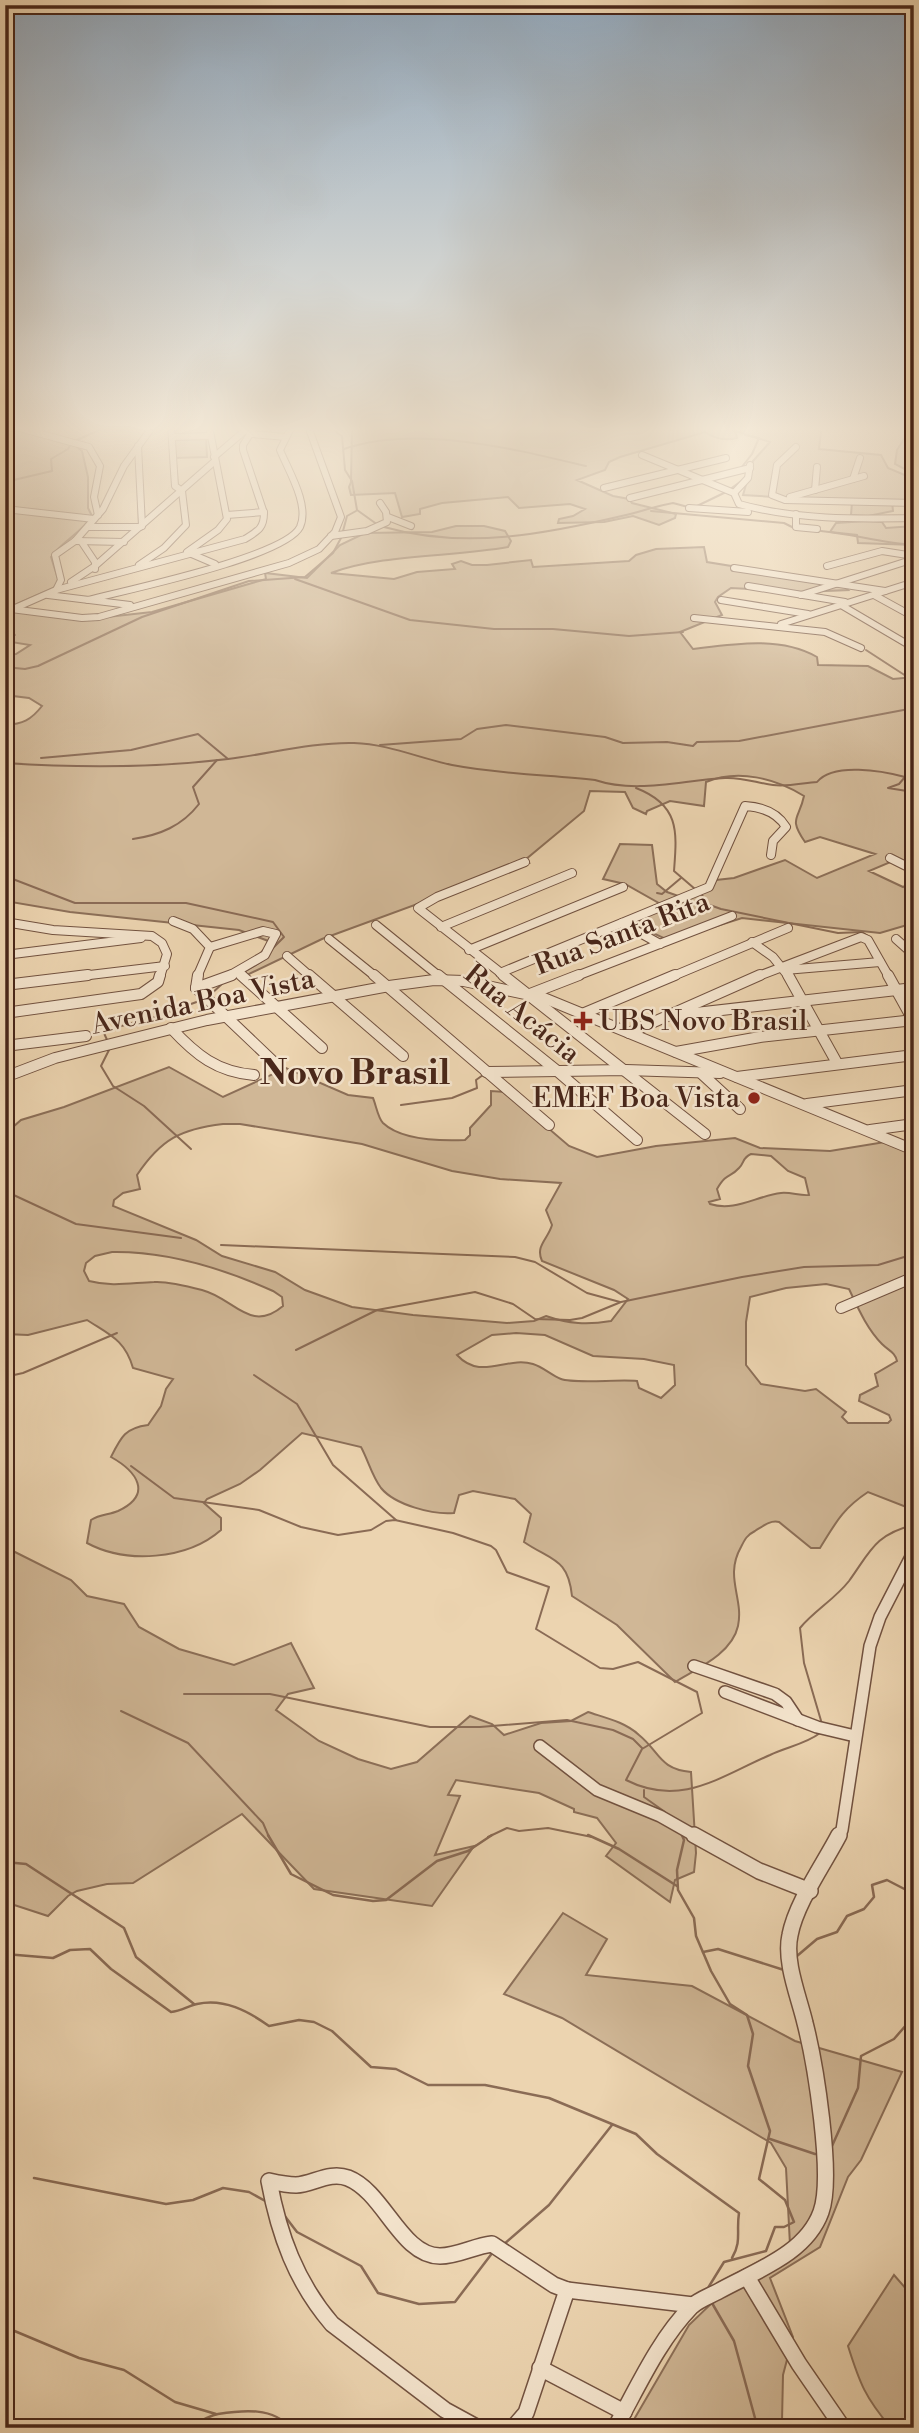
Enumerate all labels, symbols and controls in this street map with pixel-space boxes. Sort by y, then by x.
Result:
street label: Rua Santa Rita [529,884,716,984]
street label: Rua Acácia [457,956,588,1072]
street label: Avenida Boa Vista [87,961,319,1043]
place label: UBS Novo Brasil [599,1004,807,1039]
marker: UBS Novo Brasil [573,1011,593,1031]
district label: Novo Brasil [260,1052,450,1095]
place label: EMEF Boa Vista [532,1081,741,1116]
marker: EMEF Boa Vista [746,1090,762,1106]

